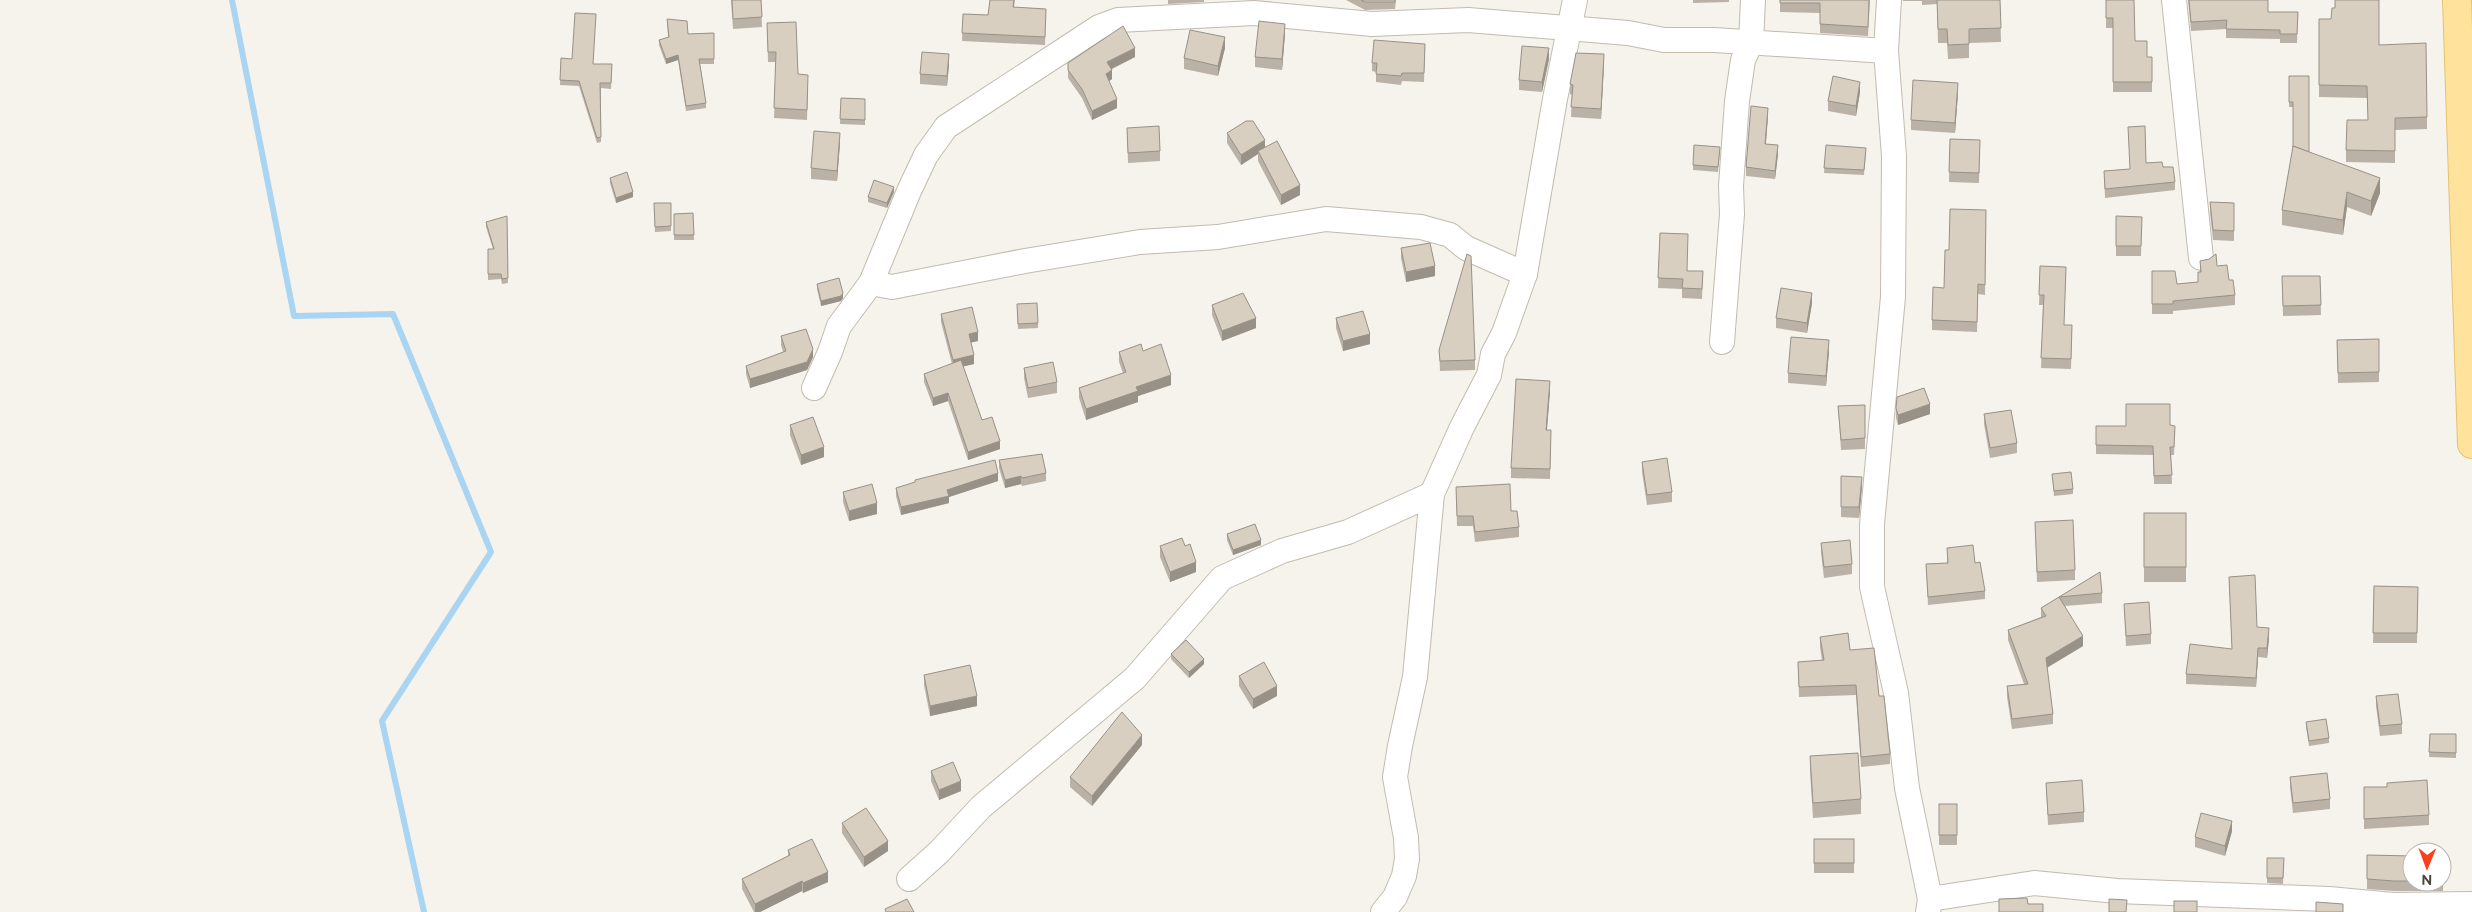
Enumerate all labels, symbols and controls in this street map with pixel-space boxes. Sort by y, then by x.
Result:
north arrow [2402,842,2452,892]
text: N [2421,872,2432,888]

